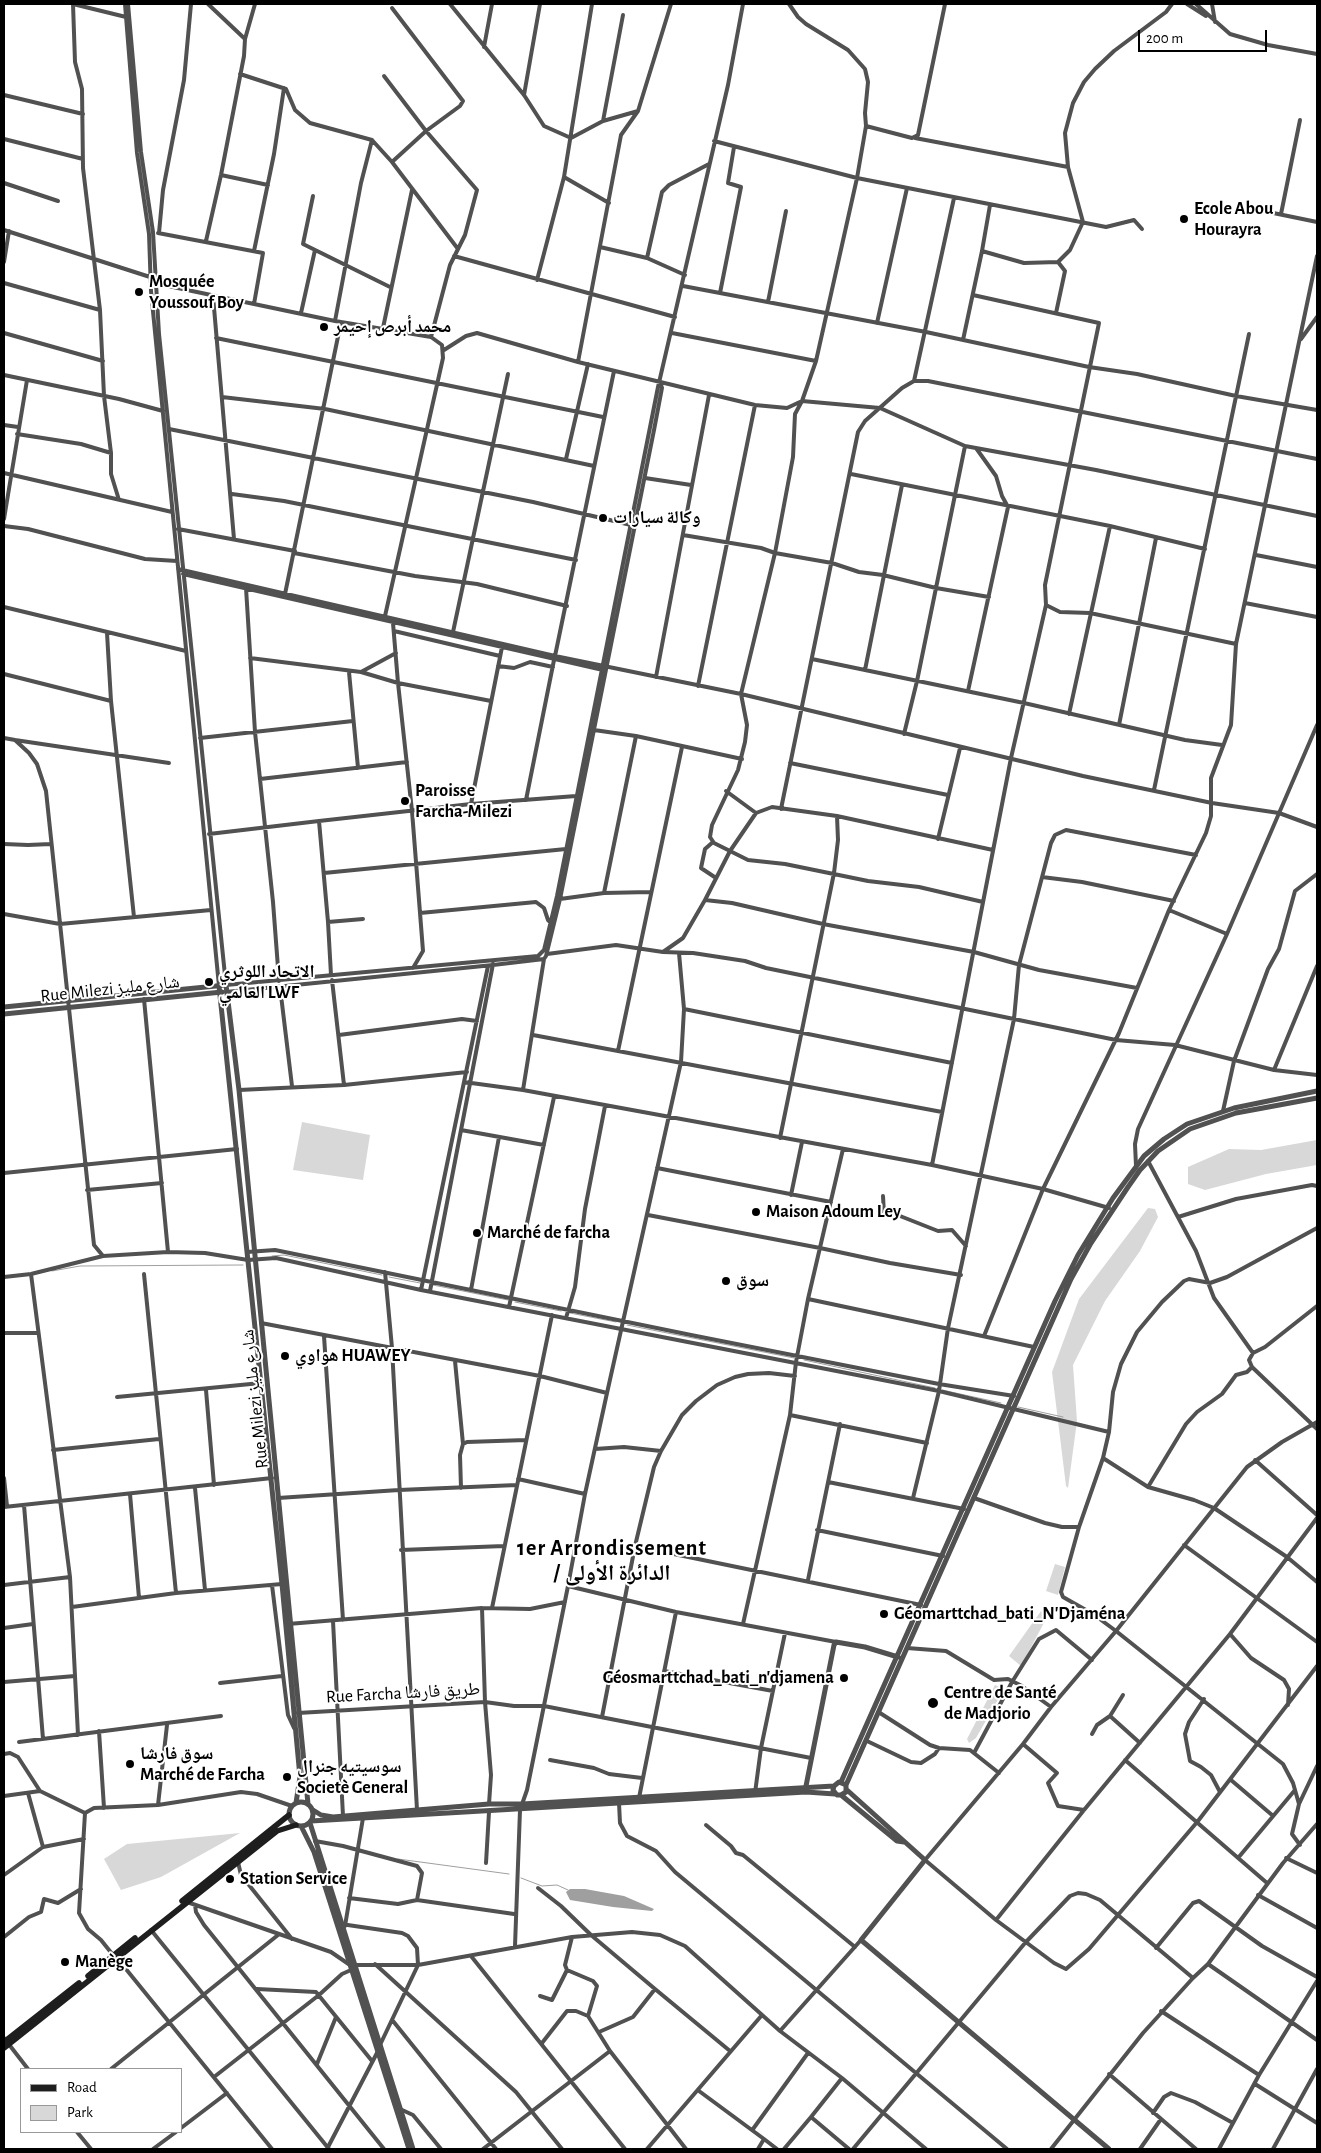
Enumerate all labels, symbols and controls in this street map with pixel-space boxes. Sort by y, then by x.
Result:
scale bar [1141,20,1270,52]
text: 200 m [1146,31,1183,46]
place label: Ecole Abou Hourayra [1194,198,1273,240]
marker: Ecole Abou Hourayra [1178,213,1190,225]
place label: Mosquée Youssouf Boy [149,271,244,314]
marker: Mosquée Youssouf Boy [133,286,145,298]
place label: محمد أبرص إحيمر [334,316,451,338]
marker: محمد أبرص إحيمر [318,321,330,333]
place label: وكالة سيارات [613,507,701,529]
marker: وكالة سيارات [597,512,609,524]
place label: Paroisse Farcha-Milezi [415,780,512,822]
marker: Paroisse Farcha-Milezi [399,795,411,807]
place label: الاتحاد اللوثري العالمي LWF [219,961,315,1004]
street label: Rue Milezi شارع مليز [39,971,181,1007]
marker: الاتحاد اللوثري العالمي LWF [203,976,215,988]
place label: Maison Adoum Ley [766,1201,901,1223]
marker: Maison Adoum Ley [750,1206,762,1218]
place label: Marché de farcha [487,1222,610,1244]
marker: Marché de farcha [471,1227,483,1239]
place label: سوق [736,1270,769,1292]
marker: سوق [720,1275,732,1287]
street label: Rue Milezi شارع مليز [237,1328,273,1470]
place label: هواوي HUAWEY [295,1345,411,1367]
marker: هواوي HUAWEY [279,1350,291,1362]
district label: 1er Arrondissement / الدائرة الأولى [515,1535,709,1586]
place label: Géomarttchad_bati_N'Djaména [894,1603,1125,1625]
marker: Géomarttchad_bati_N'Djaména [878,1608,890,1620]
place label: Géosmarttchad_bati_n'djamena [603,1667,834,1689]
marker: Géosmarttchad_bati_n'djamena [838,1672,850,1684]
street label: Rue Farcha طريق فارشا [325,1678,481,1708]
place label: Centre de Santé de Madjorio [944,1682,1056,1725]
marker: Centre de Santé de Madjorio [926,1696,940,1710]
place label: سوق فارشا Marché de Farcha [140,1743,265,1786]
place label: سوسيتيه جنرال Societè General [297,1756,408,1798]
marker: سوق فارشا Marché de Farcha [124,1758,136,1770]
marker: سوسيتيه جنرال Societè General [281,1771,293,1783]
place label: Station Service [240,1868,347,1890]
marker: Station Service [224,1873,236,1885]
place label: Manège [75,1951,133,1973]
marker: Manège [59,1956,71,1968]
legend [20,2068,182,2133]
text: Road [67,2080,97,2095]
text: Park [67,2105,93,2120]

